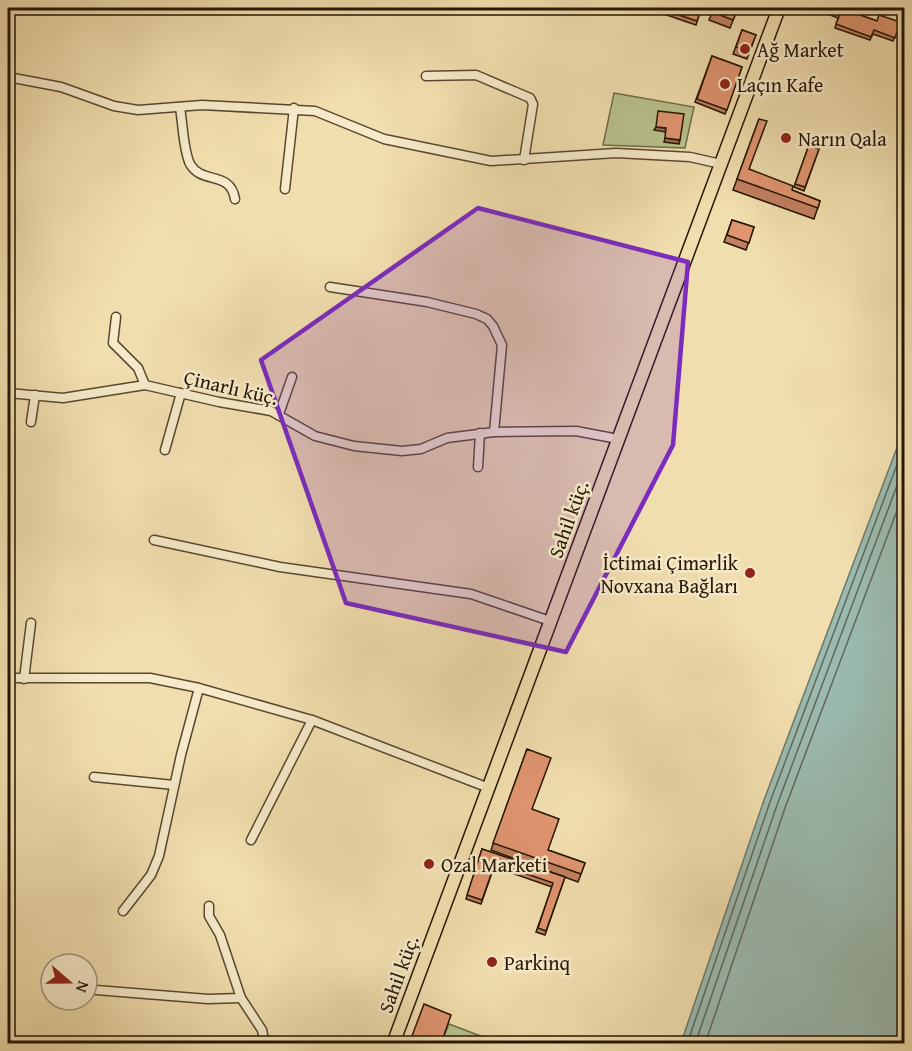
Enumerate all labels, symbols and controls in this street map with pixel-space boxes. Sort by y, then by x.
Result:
place label: Ağ Market [757,35,844,64]
marker: Ağ Market [738,42,752,56]
place label: Laçın Kafe [737,70,823,99]
marker: Laçın Kafe [718,77,732,91]
place label: Narın Qala [798,124,887,153]
marker: Narın Qala [779,131,793,145]
street label: Çinarlı küç. [181,362,281,412]
street label: Sahil küç. [541,476,595,562]
place label: İctimai Çimərlik Novxana Bağları [601,548,739,600]
marker: İctimai Çimərlik Novxana Bağları [743,566,757,580]
place label: Ozal Marketi [441,850,548,879]
marker: Ozal Marketi [422,857,436,871]
street label: Sahil küç. [371,931,425,1017]
place label: Parkinq [504,948,570,977]
north arrow [39,952,99,1012]
marker: Parkinq [485,955,499,969]
text: N [70,978,96,997]

